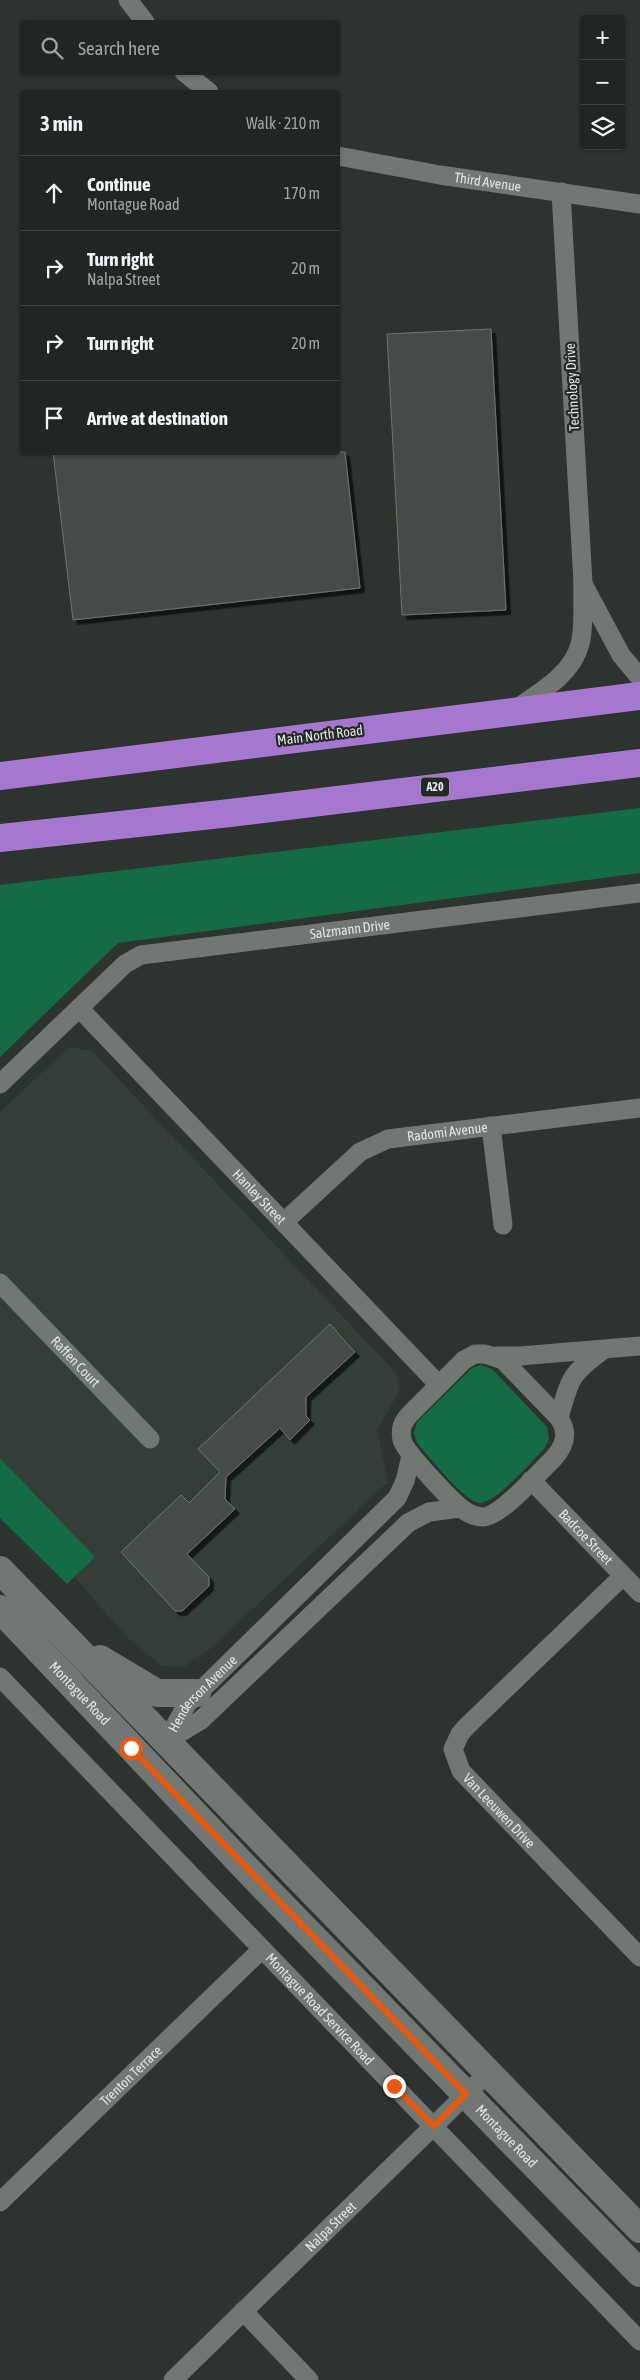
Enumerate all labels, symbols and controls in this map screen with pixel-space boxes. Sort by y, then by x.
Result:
map controls [580,15,625,150]
button: + [580,15,625,60]
search box [20,20,340,75]
icon: search [38,34,66,62]
text: Search here [78,37,160,59]
button: − [580,60,625,105]
button: layers [580,105,625,150]
text: 3 min [40,111,83,135]
text: Walk · 210 m [246,114,320,132]
street label: Third Avenue [453,169,522,195]
text: Continue [87,173,151,195]
icon: ahead [40,179,68,207]
text: 170 m [284,184,320,202]
text: Montague Road [87,195,180,213]
text: Turn right [87,248,154,270]
icon: right [40,254,68,282]
text: 20 m [291,259,320,277]
text: Nalpa Street [87,270,160,288]
icon: right [40,329,68,357]
text: Turn right [87,332,154,354]
text: 20 m [291,334,320,352]
street label: Technology Drive [562,343,582,431]
icon: arrive [40,404,68,432]
text: Arrive at destination [87,407,228,429]
street label: Main North Road [276,722,364,748]
road number: A20 [421,778,449,796]
street label: Salzmann Drive [309,916,391,942]
street label: Radomi Avenue [406,1119,488,1145]
street label: Hanley Street [229,1166,289,1228]
street label: Raffen Court [48,1333,103,1390]
street label: Badcoe Street [556,1506,616,1568]
street label: Henderson Avenue [165,1652,240,1735]
street label: Montague Road [46,1658,114,1728]
route start [120,1737,143,1760]
street label: Van Leeuwen Drive [460,1770,539,1851]
street label: Montague Road Service Road [263,1950,377,2068]
street label: Trenton Terrace [97,2042,165,2109]
route end [383,2075,406,2098]
street label: Montague Road [472,2101,541,2171]
street label: Nalpa Street [302,2198,359,2255]

